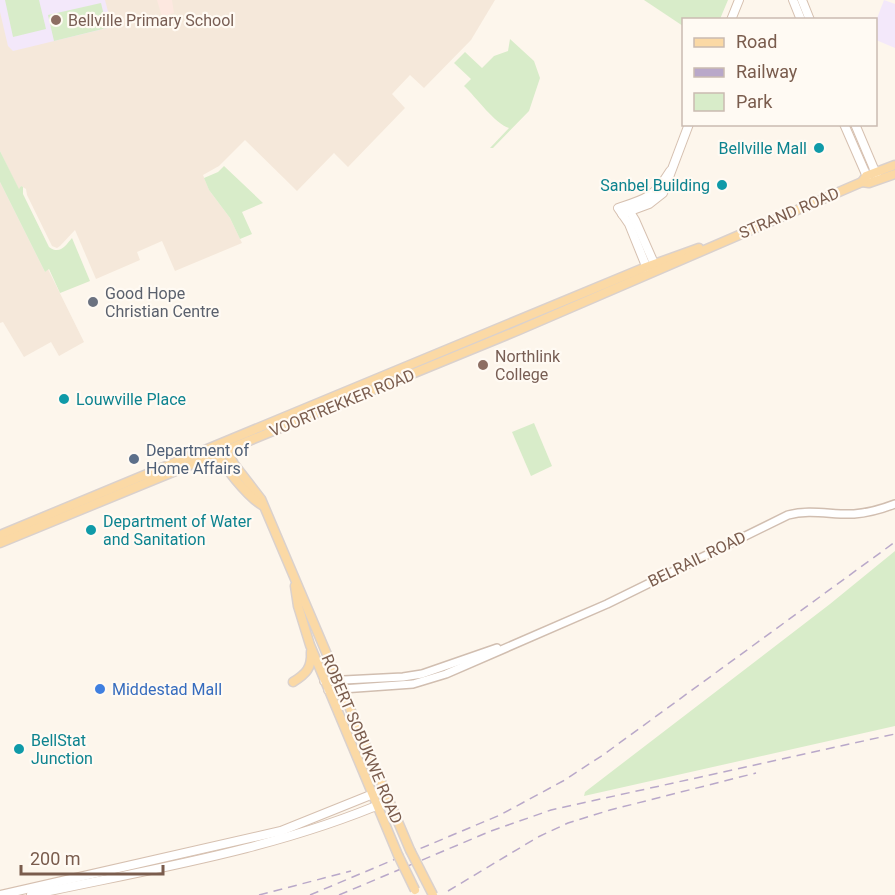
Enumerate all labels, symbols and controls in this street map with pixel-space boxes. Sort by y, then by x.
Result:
place label: Bellville Primary School [68,11,234,30]
marker: Bellville Primary School [49,13,63,27]
legend [682,18,877,126]
text: Road [736,31,777,52]
text: Railway [736,61,798,82]
text: Park [736,91,773,112]
place label: Bellville Mall [718,139,807,158]
marker: Bellville Mall [812,141,826,155]
place label: Sanbel Building [600,176,710,195]
marker: Sanbel Building [715,178,729,192]
street label: STRAND ROAD [736,183,842,243]
place label: Good Hope Christian Centre [105,284,219,321]
marker: Good Hope Christian Centre [86,295,100,309]
place label: Northlink College [495,347,561,384]
marker: Northlink College [476,358,490,372]
street label: VOORTREKKER ROAD [267,365,417,441]
place label: Louwville Place [76,390,186,409]
marker: Louwville Place [57,392,71,406]
place label: Department of Home Affairs [146,441,249,478]
marker: Department of Home Affairs [127,452,141,466]
place label: Department of Water and Sanitation [103,512,252,549]
marker: Department of Water and Sanitation [84,523,98,537]
street label: BELRAIL ROAD [645,527,749,591]
street label: ROBERT SOBUKWE ROAD [318,651,406,827]
place label: Middestad Mall [112,680,222,699]
marker: Middestad Mall [93,682,107,696]
place label: BellStat Junction [31,731,93,768]
marker: BellStat Junction [12,742,26,756]
scale bar [21,838,164,876]
text: 200 m [30,848,81,869]

